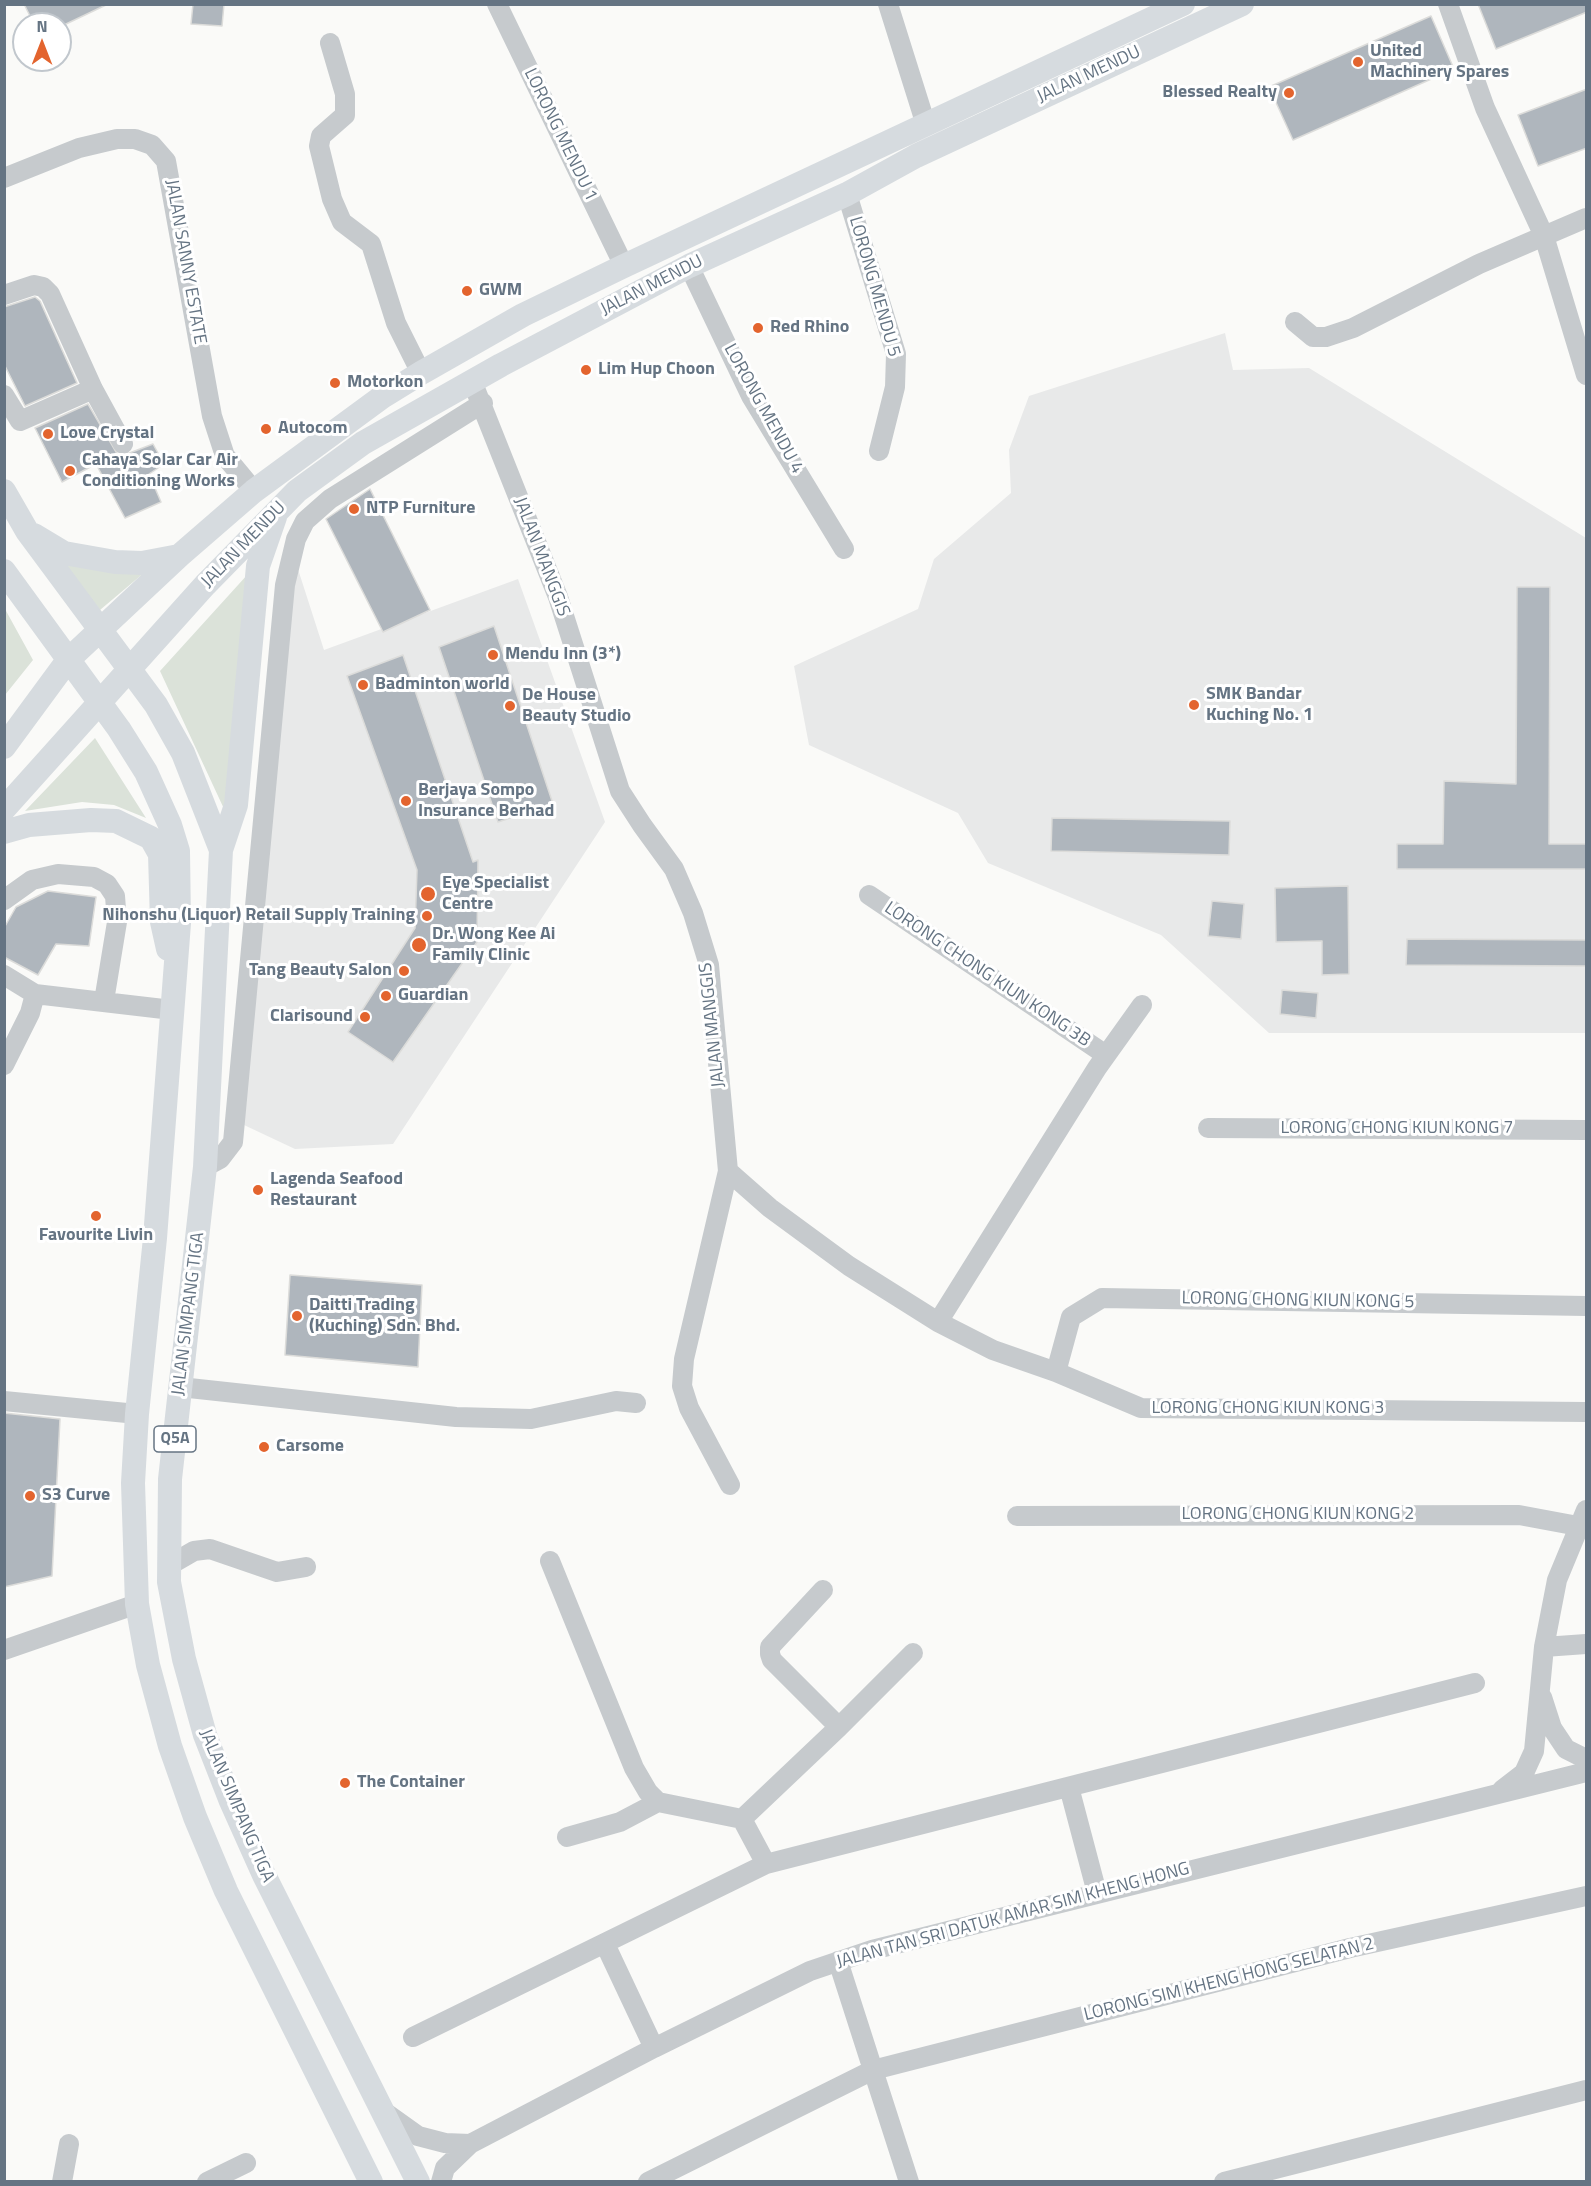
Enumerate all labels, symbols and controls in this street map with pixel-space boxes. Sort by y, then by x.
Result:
north arrow [12,12,72,72]
text: N [36,14,48,38]
place label: United Machinery Spares [1370,41,1509,84]
street label: JALAN MENDU [1034,42,1144,108]
marker: United Machinery Spares [1351,55,1365,69]
street label: LORONG MENDU 1 [519,65,601,205]
place label: Blessed Realty [1162,82,1277,104]
marker: Blessed Realty [1282,86,1296,100]
street label: JALAN SANNY ESTATE [160,178,210,346]
street label: LORONG MENDU 5 [844,214,904,360]
street label: JALAN MENDU [597,251,707,321]
place label: GWM [479,280,522,302]
marker: GWM [460,284,474,298]
place label: Red Rhino [770,317,849,339]
marker: Red Rhino [751,321,765,335]
street label: LORONG MENDU 4 [718,340,808,478]
place label: Lim Hup Choon [598,359,715,381]
marker: Lim Hup Choon [579,363,593,377]
place label: Motorkon [347,372,423,394]
marker: Motorkon [328,376,342,390]
place label: Autocom [278,418,348,440]
marker: Autocom [259,422,273,436]
place label: Love Crystal [60,423,154,445]
marker: Love Crystal [41,427,55,441]
place label: Cahaya Solar Car Air Conditioning Works [82,450,238,492]
marker: Cahaya Solar Car Air Conditioning Works [63,464,77,478]
street label: JALAN MANGGIS [508,494,574,620]
street label: JALAN MENDU [197,497,291,593]
place label: NTP Furniture [366,498,475,520]
marker: NTP Furniture [347,502,361,516]
place label: Mendu Inn (3*) [505,644,621,666]
marker: Mendu Inn (3*) [486,648,500,662]
place label: Badminton world [375,674,510,696]
marker: Badminton world [356,678,370,692]
place label: SMK Bandar Kuching No. 1 [1206,684,1313,726]
place label: De House Beauty Studio [522,685,631,728]
marker: SMK Bandar Kuching No. 1 [1187,698,1201,712]
marker: De House Beauty Studio [503,699,517,713]
place label: Berjaya Sompo Insurance Berhad [418,780,554,822]
marker: Berjaya Sompo Insurance Berhad [399,794,413,808]
place label: Eye Specialist Centre [442,873,549,916]
marker: Eye Specialist Centre [419,885,437,903]
street label: LORONG CHONG KIUN KONG 3B [880,898,1094,1052]
place label: Nihonshu (Liquor) Retail Supply Training [102,905,415,927]
marker: Nihonshu (Liquor) Retail Supply Training [420,909,434,923]
place label: Dr. Wong Kee Ai Family Clinic [432,924,555,966]
marker: Dr. Wong Kee Ai Family Clinic [410,936,428,954]
place label: Tang Beauty Salon [249,960,392,982]
street label: JALAN MANGGIS [696,961,730,1089]
marker: Tang Beauty Salon [397,964,411,978]
place label: Guardian [398,985,469,1007]
marker: Guardian [379,989,393,1003]
place label: Clarisound [270,1006,353,1028]
marker: Clarisound [358,1010,372,1024]
street label: LORONG CHONG KIUN KONG 7 [1281,1118,1513,1140]
place label: Lagenda Seafood Restaurant [270,1169,403,1212]
marker: Lagenda Seafood Restaurant [251,1183,265,1197]
marker: Favourite Livin [89,1209,103,1223]
place label: Favourite Livin [39,1225,153,1247]
street label: JALAN SIMPANG TIGA [168,1231,210,1397]
street label: LORONG CHONG KIUN KONG 5 [1181,1288,1415,1314]
place label: Daitti Trading (Kuching) Sdn. Bhd. [309,1295,460,1338]
marker: Daitti Trading (Kuching) Sdn. Bhd. [290,1309,304,1323]
street label: LORONG CHONG KIUN KONG 3 [1152,1398,1384,1420]
road number: Q5A [154,1426,196,1452]
place label: Carsome [276,1436,344,1458]
marker: Carsome [257,1440,271,1454]
place label: S3 Curve [42,1485,110,1507]
marker: S3 Curve [23,1489,37,1503]
street label: LORONG CHONG KIUN KONG 2 [1182,1504,1414,1526]
street label: JALAN SIMPANG TIGA [194,1726,278,1886]
place label: The Container [357,1772,465,1794]
marker: The Container [338,1776,352,1790]
street label: JALAN TAN SRI DATUK AMAR SIM KHENG HONG [834,1858,1192,1974]
street label: LORONG SIM KHENG HONG SELATAN 2 [1082,1933,1376,2027]

